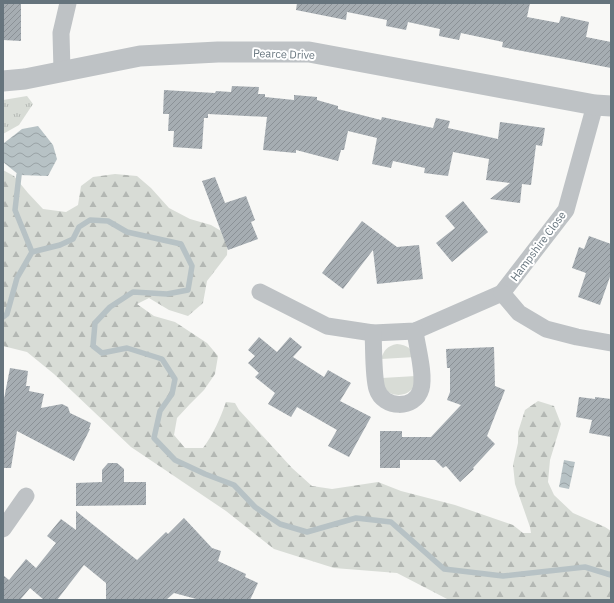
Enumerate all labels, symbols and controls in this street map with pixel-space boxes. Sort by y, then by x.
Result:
street label: Pearce Drive [253,46,315,62]
street label: Hampshire Close [507,208,569,284]

